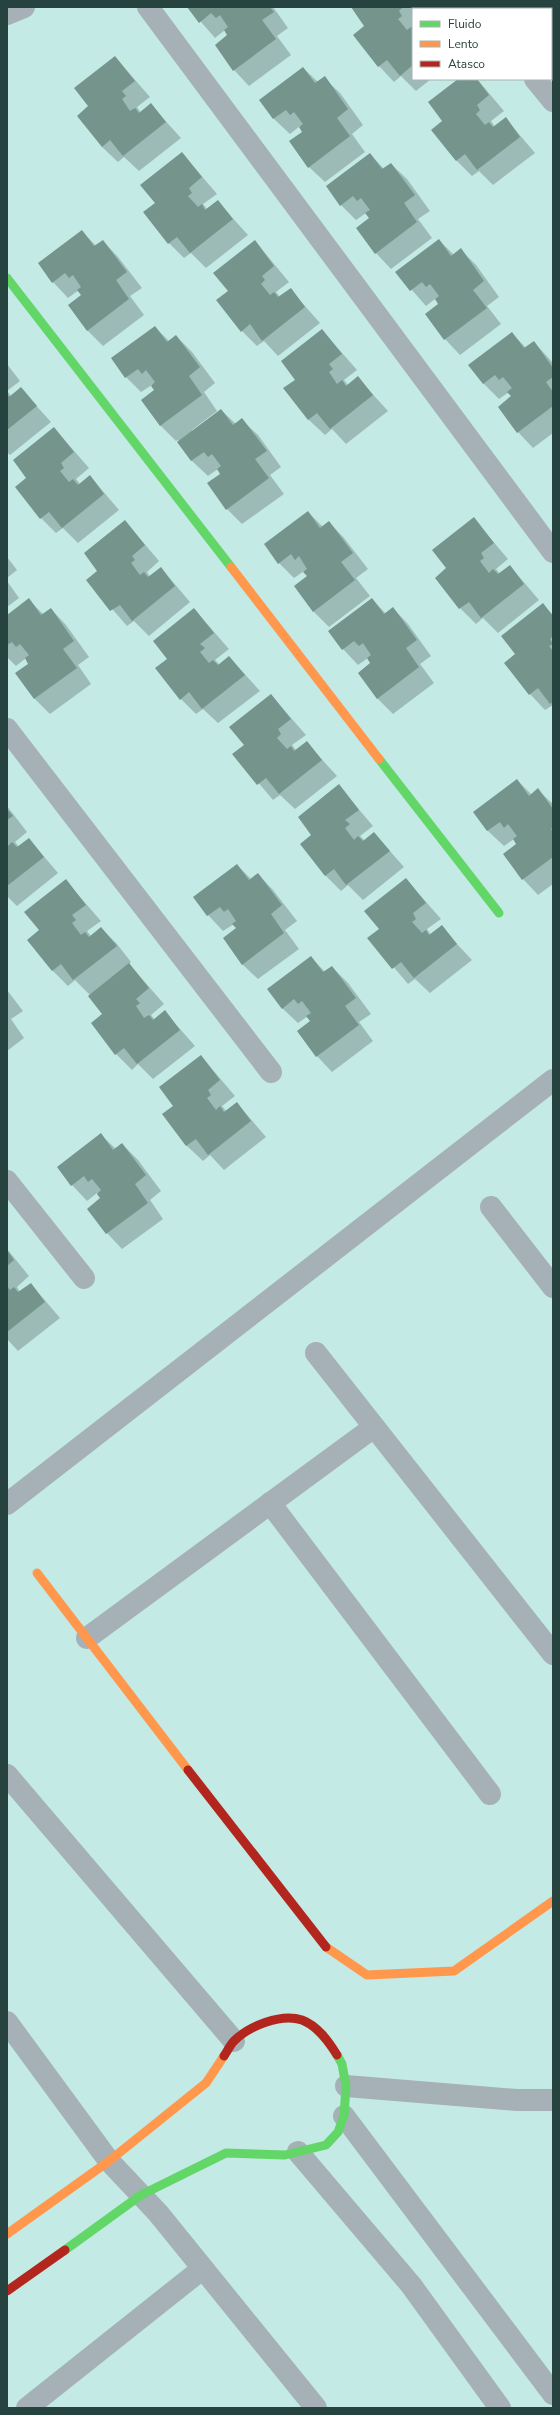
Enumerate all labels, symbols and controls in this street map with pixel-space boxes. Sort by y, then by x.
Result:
legend [412,8,552,80]
text: Fluido [448,16,482,32]
text: Lento [448,36,479,52]
text: Atasco [448,56,485,72]

